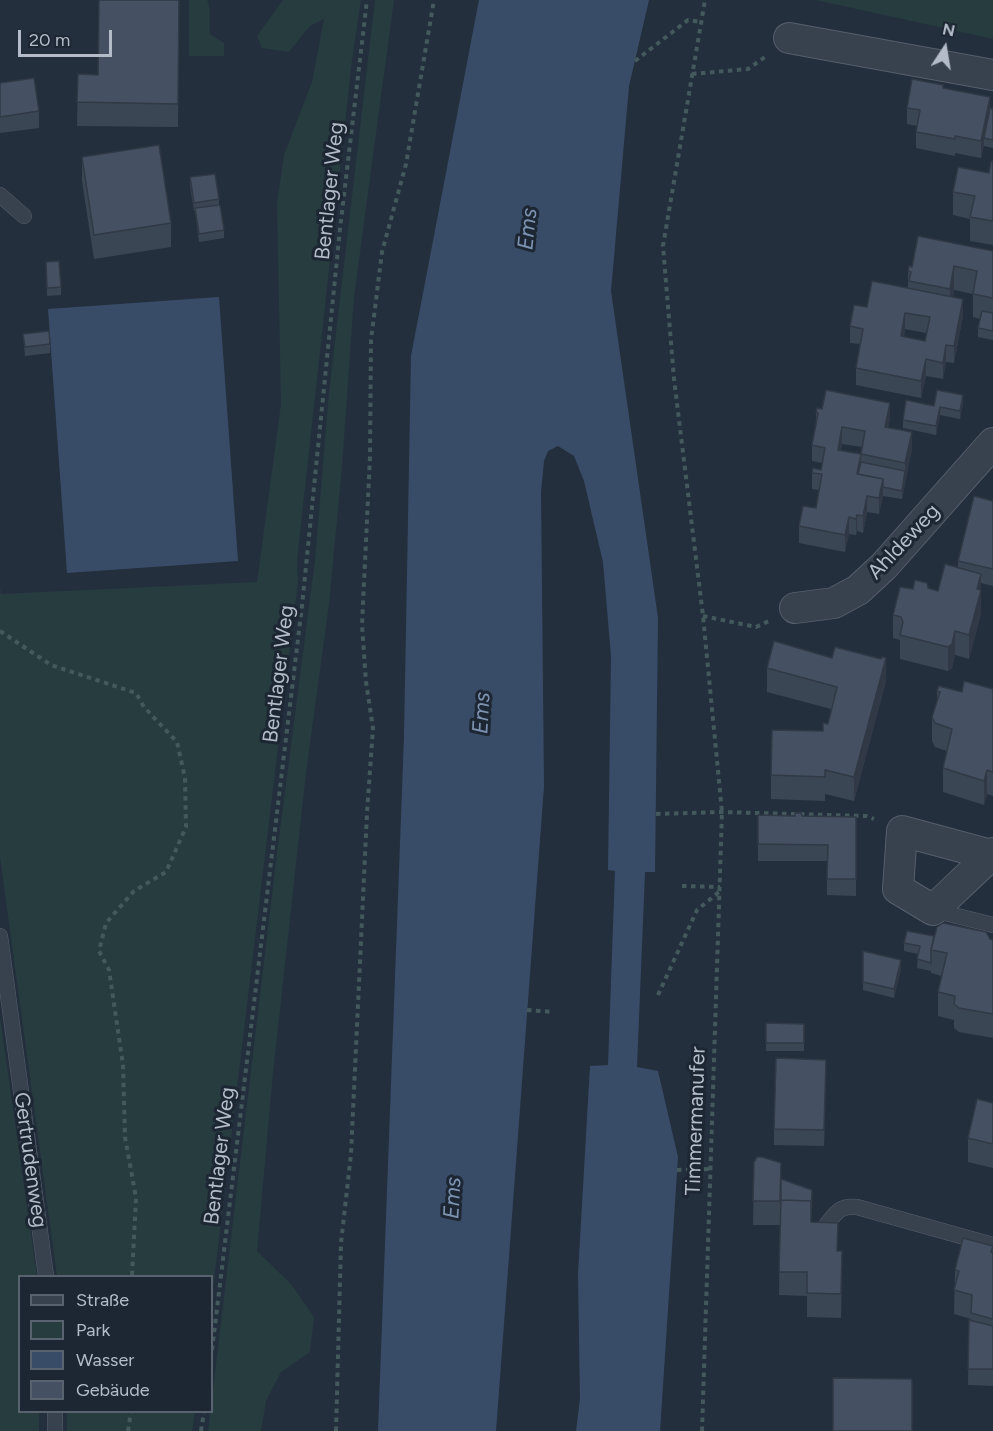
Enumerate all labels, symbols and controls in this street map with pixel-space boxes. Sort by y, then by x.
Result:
scale bar [21,18,116,56]
north arrow [915,18,975,78]
text: N [941,19,957,40]
text: 20 m [29,29,70,51]
street label: Bentlager Weg [310,121,350,261]
water label: Ems [513,207,543,251]
street label: Ahldeweg [863,499,945,585]
street label: Bentlager Weg [258,604,300,744]
water label: Ems [468,691,496,735]
street label: Timmermanufer [681,1046,711,1196]
street label: Bentlager Weg [199,1086,241,1226]
street label: Gertrudenweg [8,1091,52,1229]
water label: Ems [439,1176,467,1220]
legend [18,1275,213,1413]
text: Straße [76,1289,129,1311]
text: Park [76,1319,110,1341]
text: Wasser [76,1349,134,1371]
text: Gebäude [76,1379,150,1401]

